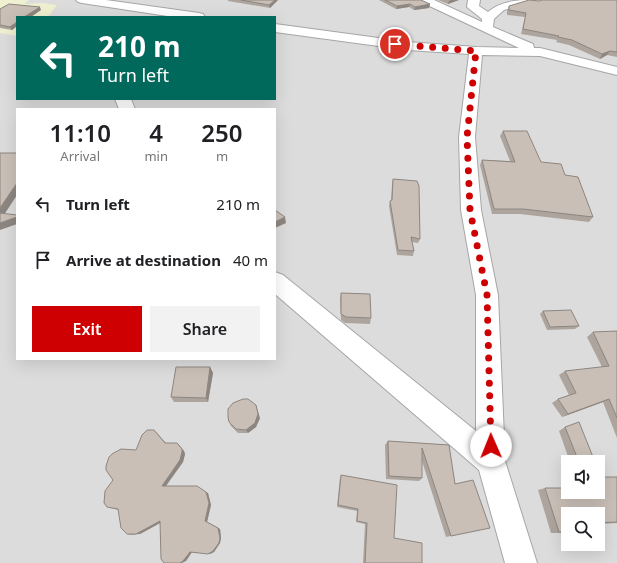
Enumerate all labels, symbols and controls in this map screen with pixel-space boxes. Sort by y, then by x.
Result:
text: 210 m [98,27,181,65]
pin [378,27,412,61]
icon: left [32,32,84,84]
icon: arrive [384,33,406,55]
text: Turn left [98,63,169,87]
text: 11:10 [49,116,111,149]
text: 4 [149,116,163,149]
text: 250 [201,116,243,149]
text: Arrival [60,147,100,165]
text: min [144,147,168,165]
text: m [216,147,228,165]
icon: left [32,193,54,215]
text: Turn left [66,194,130,214]
text: 210 m [216,194,260,214]
icon: arrive [32,249,54,271]
text: Arrive at destination [66,250,221,270]
text: 40 m [233,250,268,270]
button: Exit [32,306,142,352]
button: Share [150,306,260,352]
position arrow [470,425,512,467]
map controls [561,455,605,551]
button: sound [561,455,605,499]
button: search [561,507,605,551]

